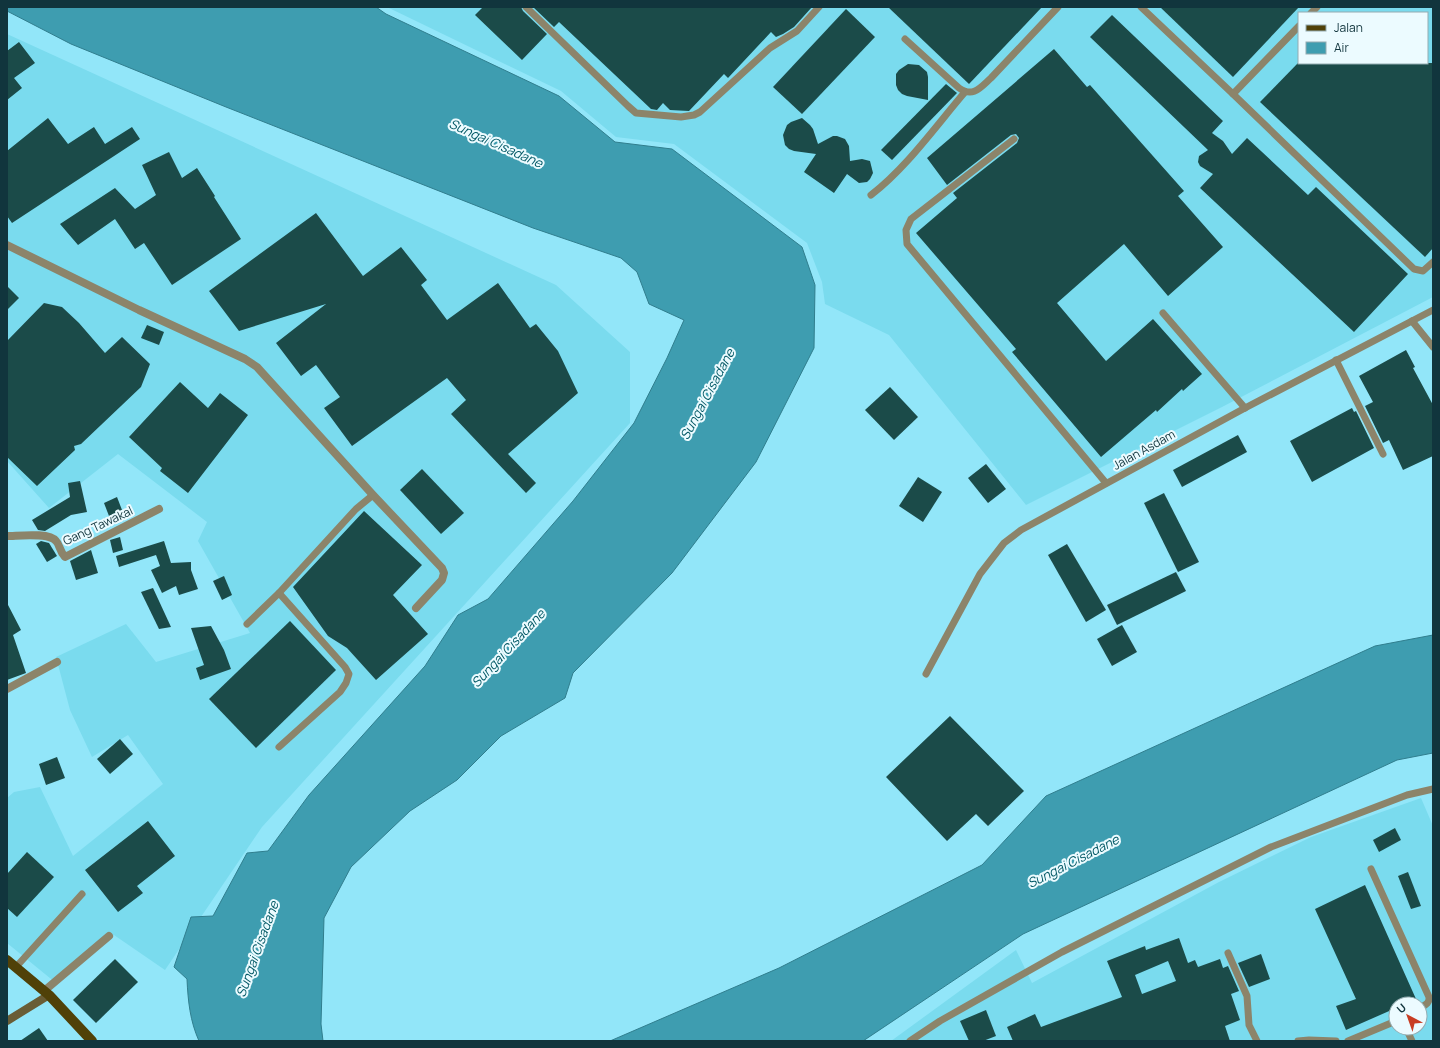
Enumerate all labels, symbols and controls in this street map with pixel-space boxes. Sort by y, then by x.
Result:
legend [1298,12,1428,64]
text: Jalan [1334,19,1363,36]
text: Air [1334,39,1349,56]
water label: Sungai Cisadane [446,114,547,172]
water label: Sungai Cisadane [675,344,739,443]
street label: Jalan Asdam [1109,425,1178,474]
street label: Gang Tawakal [60,502,136,549]
water label: Sungai Cisadane [467,604,550,691]
water label: Sungai Cisadane [1024,830,1123,892]
water label: Sungai Cisadane [231,897,283,999]
north arrow [1388,996,1428,1036]
text: U [1393,1000,1409,1016]

